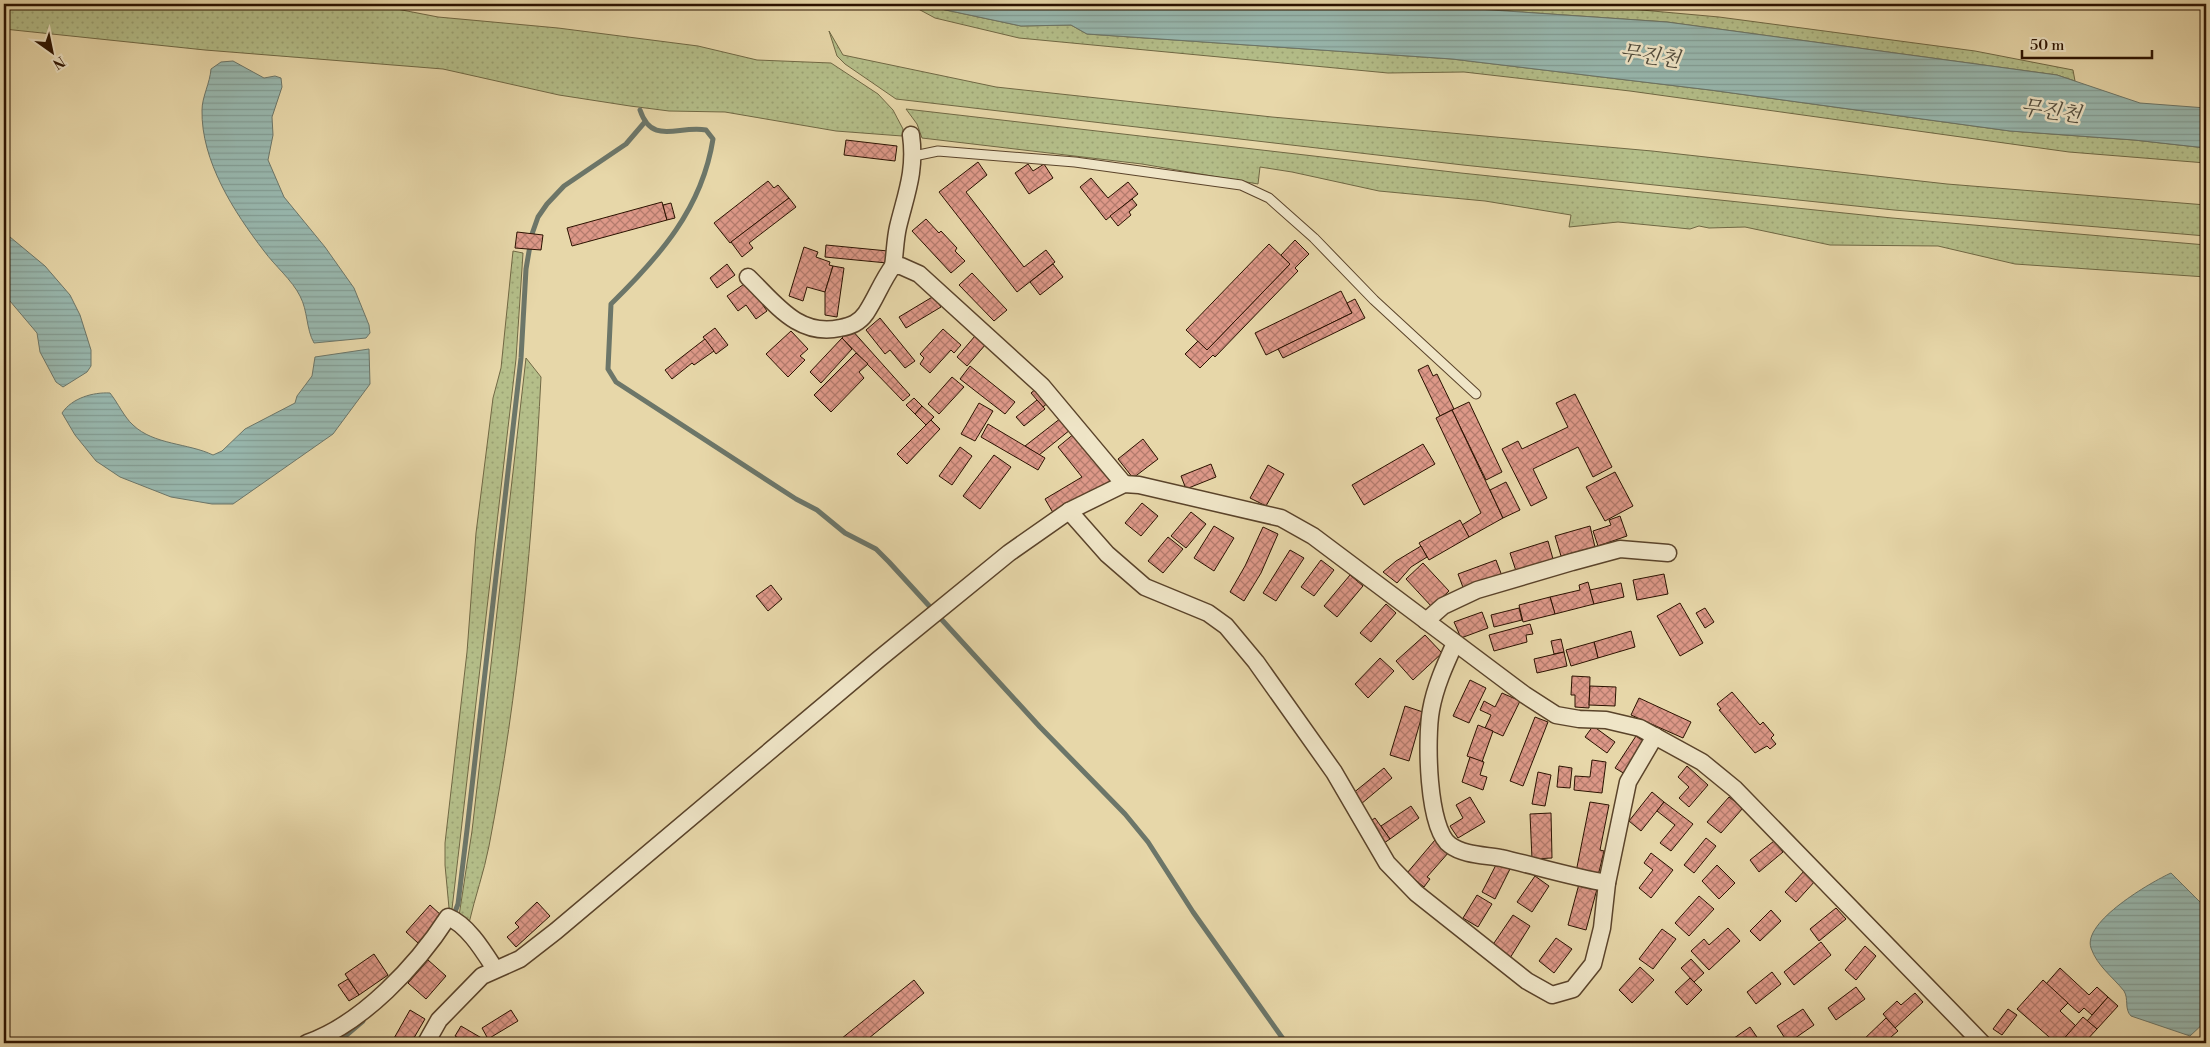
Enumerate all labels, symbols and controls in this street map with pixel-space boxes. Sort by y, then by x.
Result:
north arrow [28,28,78,78]
scale bar [2022,28,2152,60]
text: 50 m [2030,36,2064,55]
water label: 무진천 [1618,40,1683,74]
text: N [49,51,68,73]
water label: 무진천 [2019,95,2084,129]

